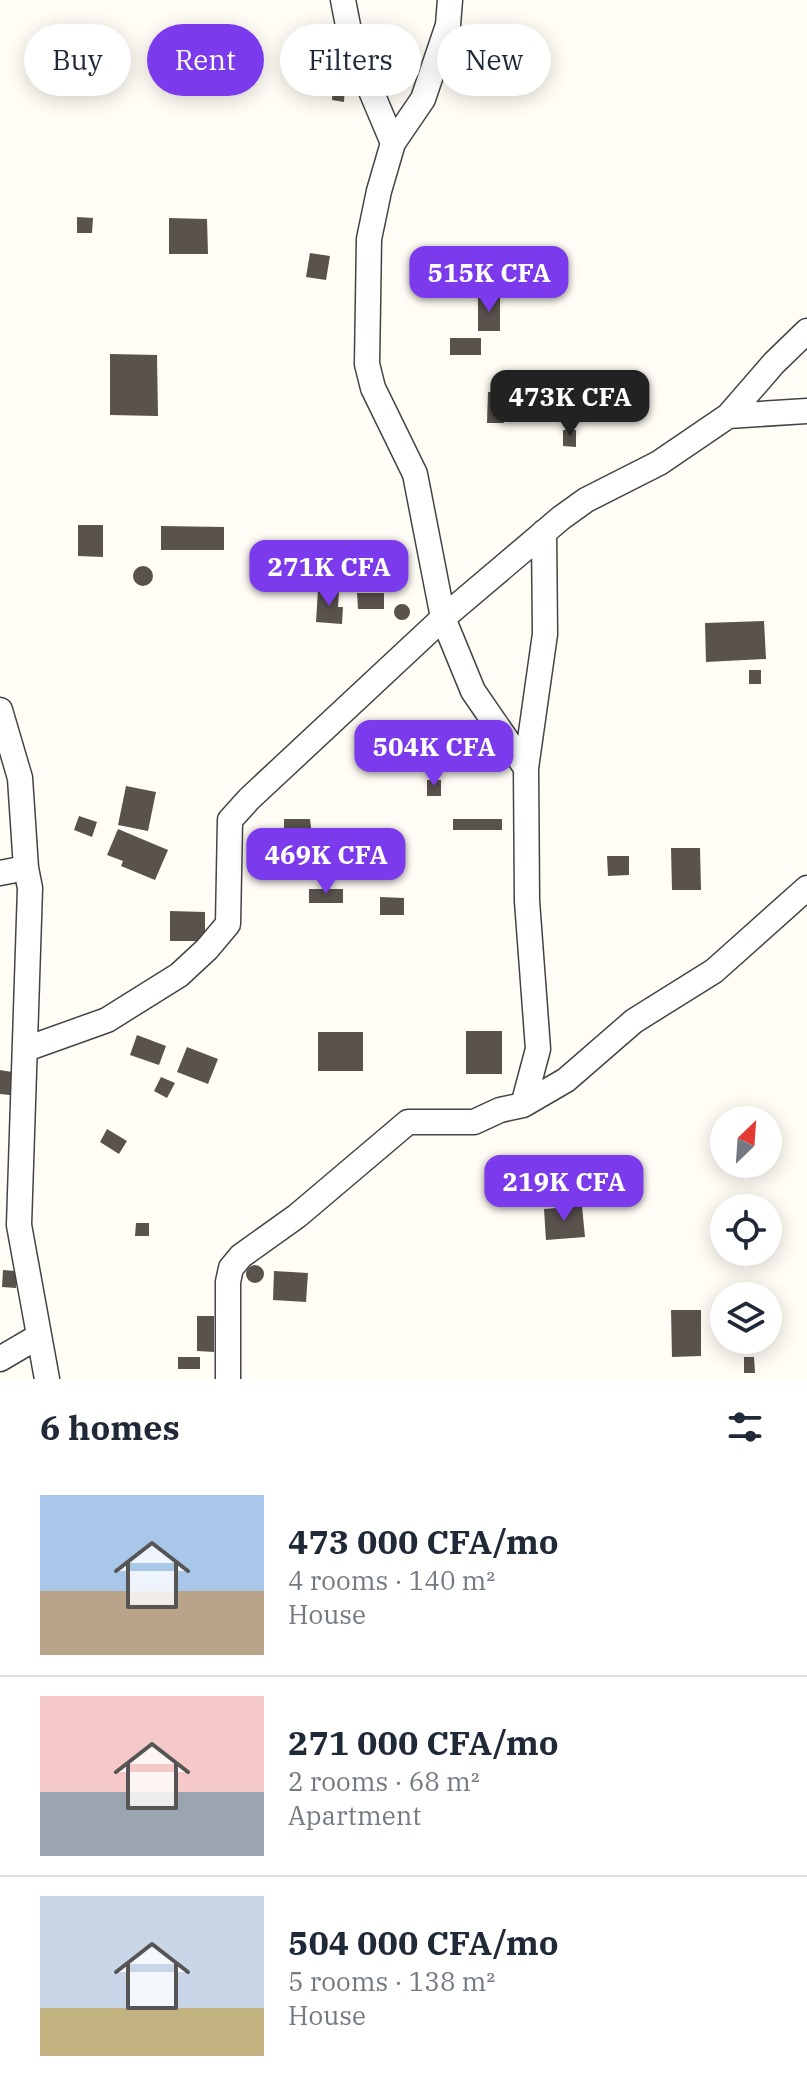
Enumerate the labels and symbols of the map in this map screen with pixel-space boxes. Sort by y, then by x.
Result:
pin: 515K CFA [406,246,572,314]
pin: 473K CFA [487,370,653,438]
pin: 271K CFA [246,540,412,608]
pin: 504K CFA [351,720,517,788]
pin: 469K CFA [243,828,409,896]
north arrow [710,1106,782,1178]
pin: 219K CFA [481,1155,647,1223]

